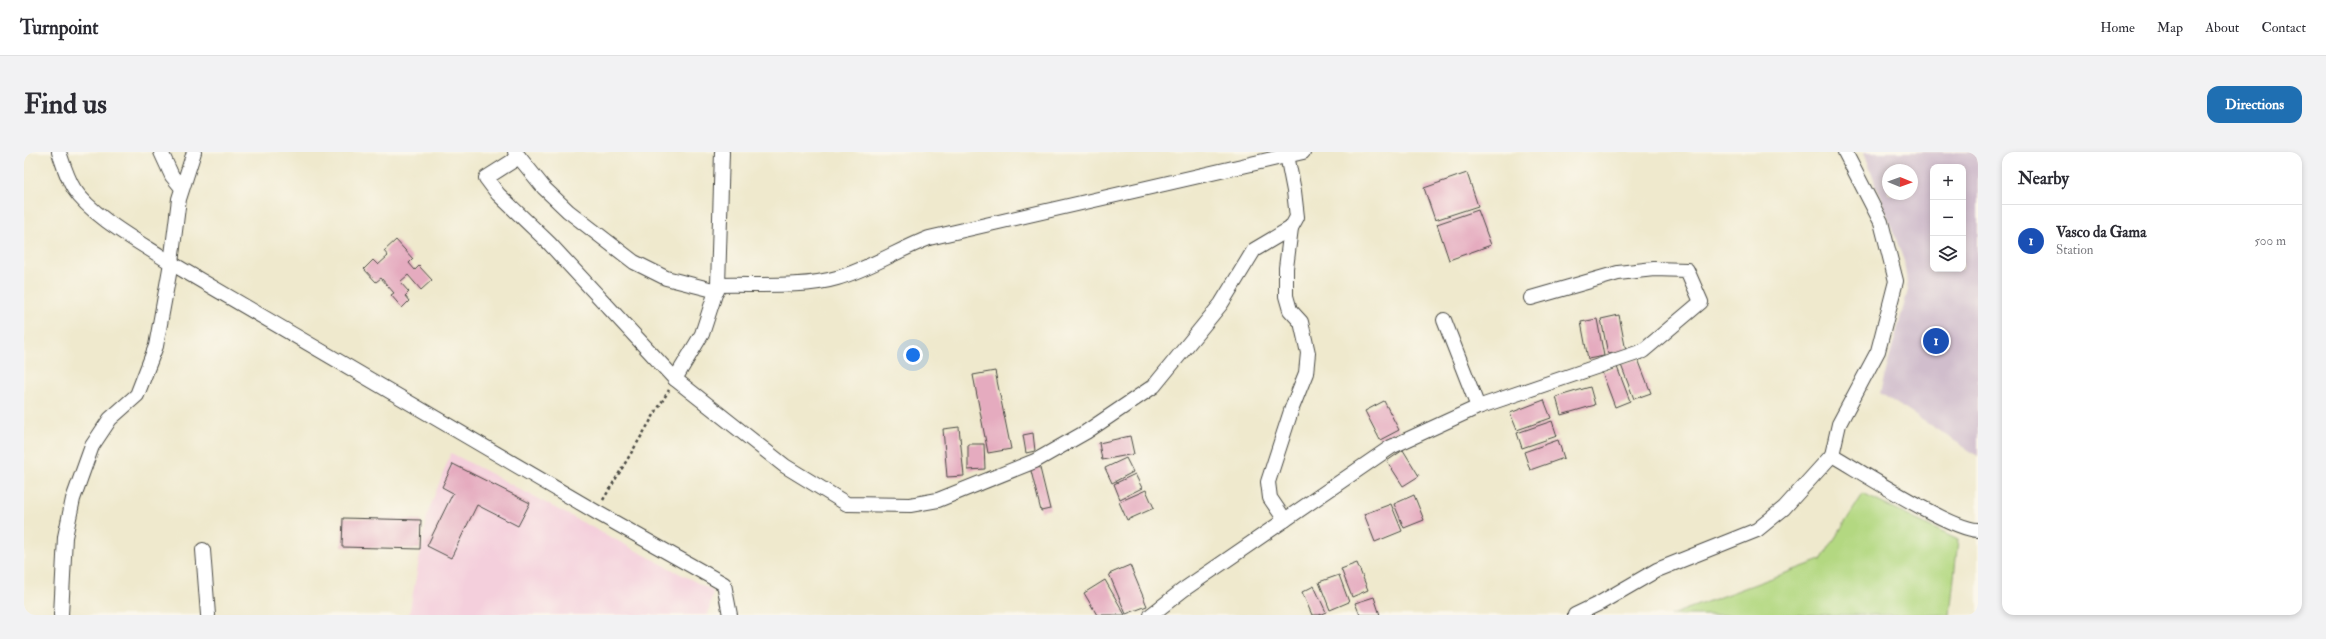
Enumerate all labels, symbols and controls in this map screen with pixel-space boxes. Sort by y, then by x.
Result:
text: Turnpoint [20,16,98,40]
text: Home [2100,19,2135,36]
text: Map [2157,19,2183,36]
text: About [2205,19,2239,36]
text: Contact [2261,19,2306,36]
button: Directions [2207,86,2302,123]
text: Find us [24,87,107,122]
north arrow [1882,164,1918,200]
map controls [1930,164,1966,272]
button: + [1930,164,1966,200]
text: Nearby [2018,168,2069,189]
button: − [1930,200,1966,236]
text: Vasco da Gama [2056,223,2146,242]
text: 1 [2029,233,2033,249]
text: 500 m [2254,233,2286,249]
button: layers [1930,236,1966,272]
text: Station [2056,242,2093,258]
pin: 1 [1923,326,1949,356]
your location [903,345,923,365]

